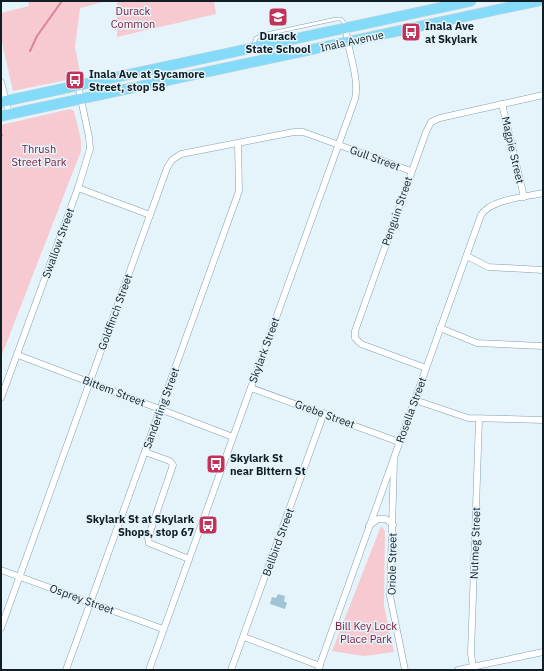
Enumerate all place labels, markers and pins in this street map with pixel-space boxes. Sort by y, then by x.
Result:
school or university icon: Durack State School [267,6,289,28]
place label: Inala Ave at Skylark [425,19,478,46]
bus stop icon: Inala Ave at Skylark [400,21,422,43]
place label: Durack State School [245,29,311,56]
place label: Inala Ave at Sycamore Street, stop 58 [89,67,205,94]
bus stop icon: Inala Ave at Sycamore Street, stop 58 [64,69,86,91]
place label: Skylark St near Bittern St [230,451,306,478]
bus stop icon: Skylark St near Bittern St [205,453,227,475]
place label: Skylark St at Skylark Shops, stop 67 [86,512,195,539]
bus stop icon: Skylark St at Skylark Shops, stop 67 [197,514,219,536]

